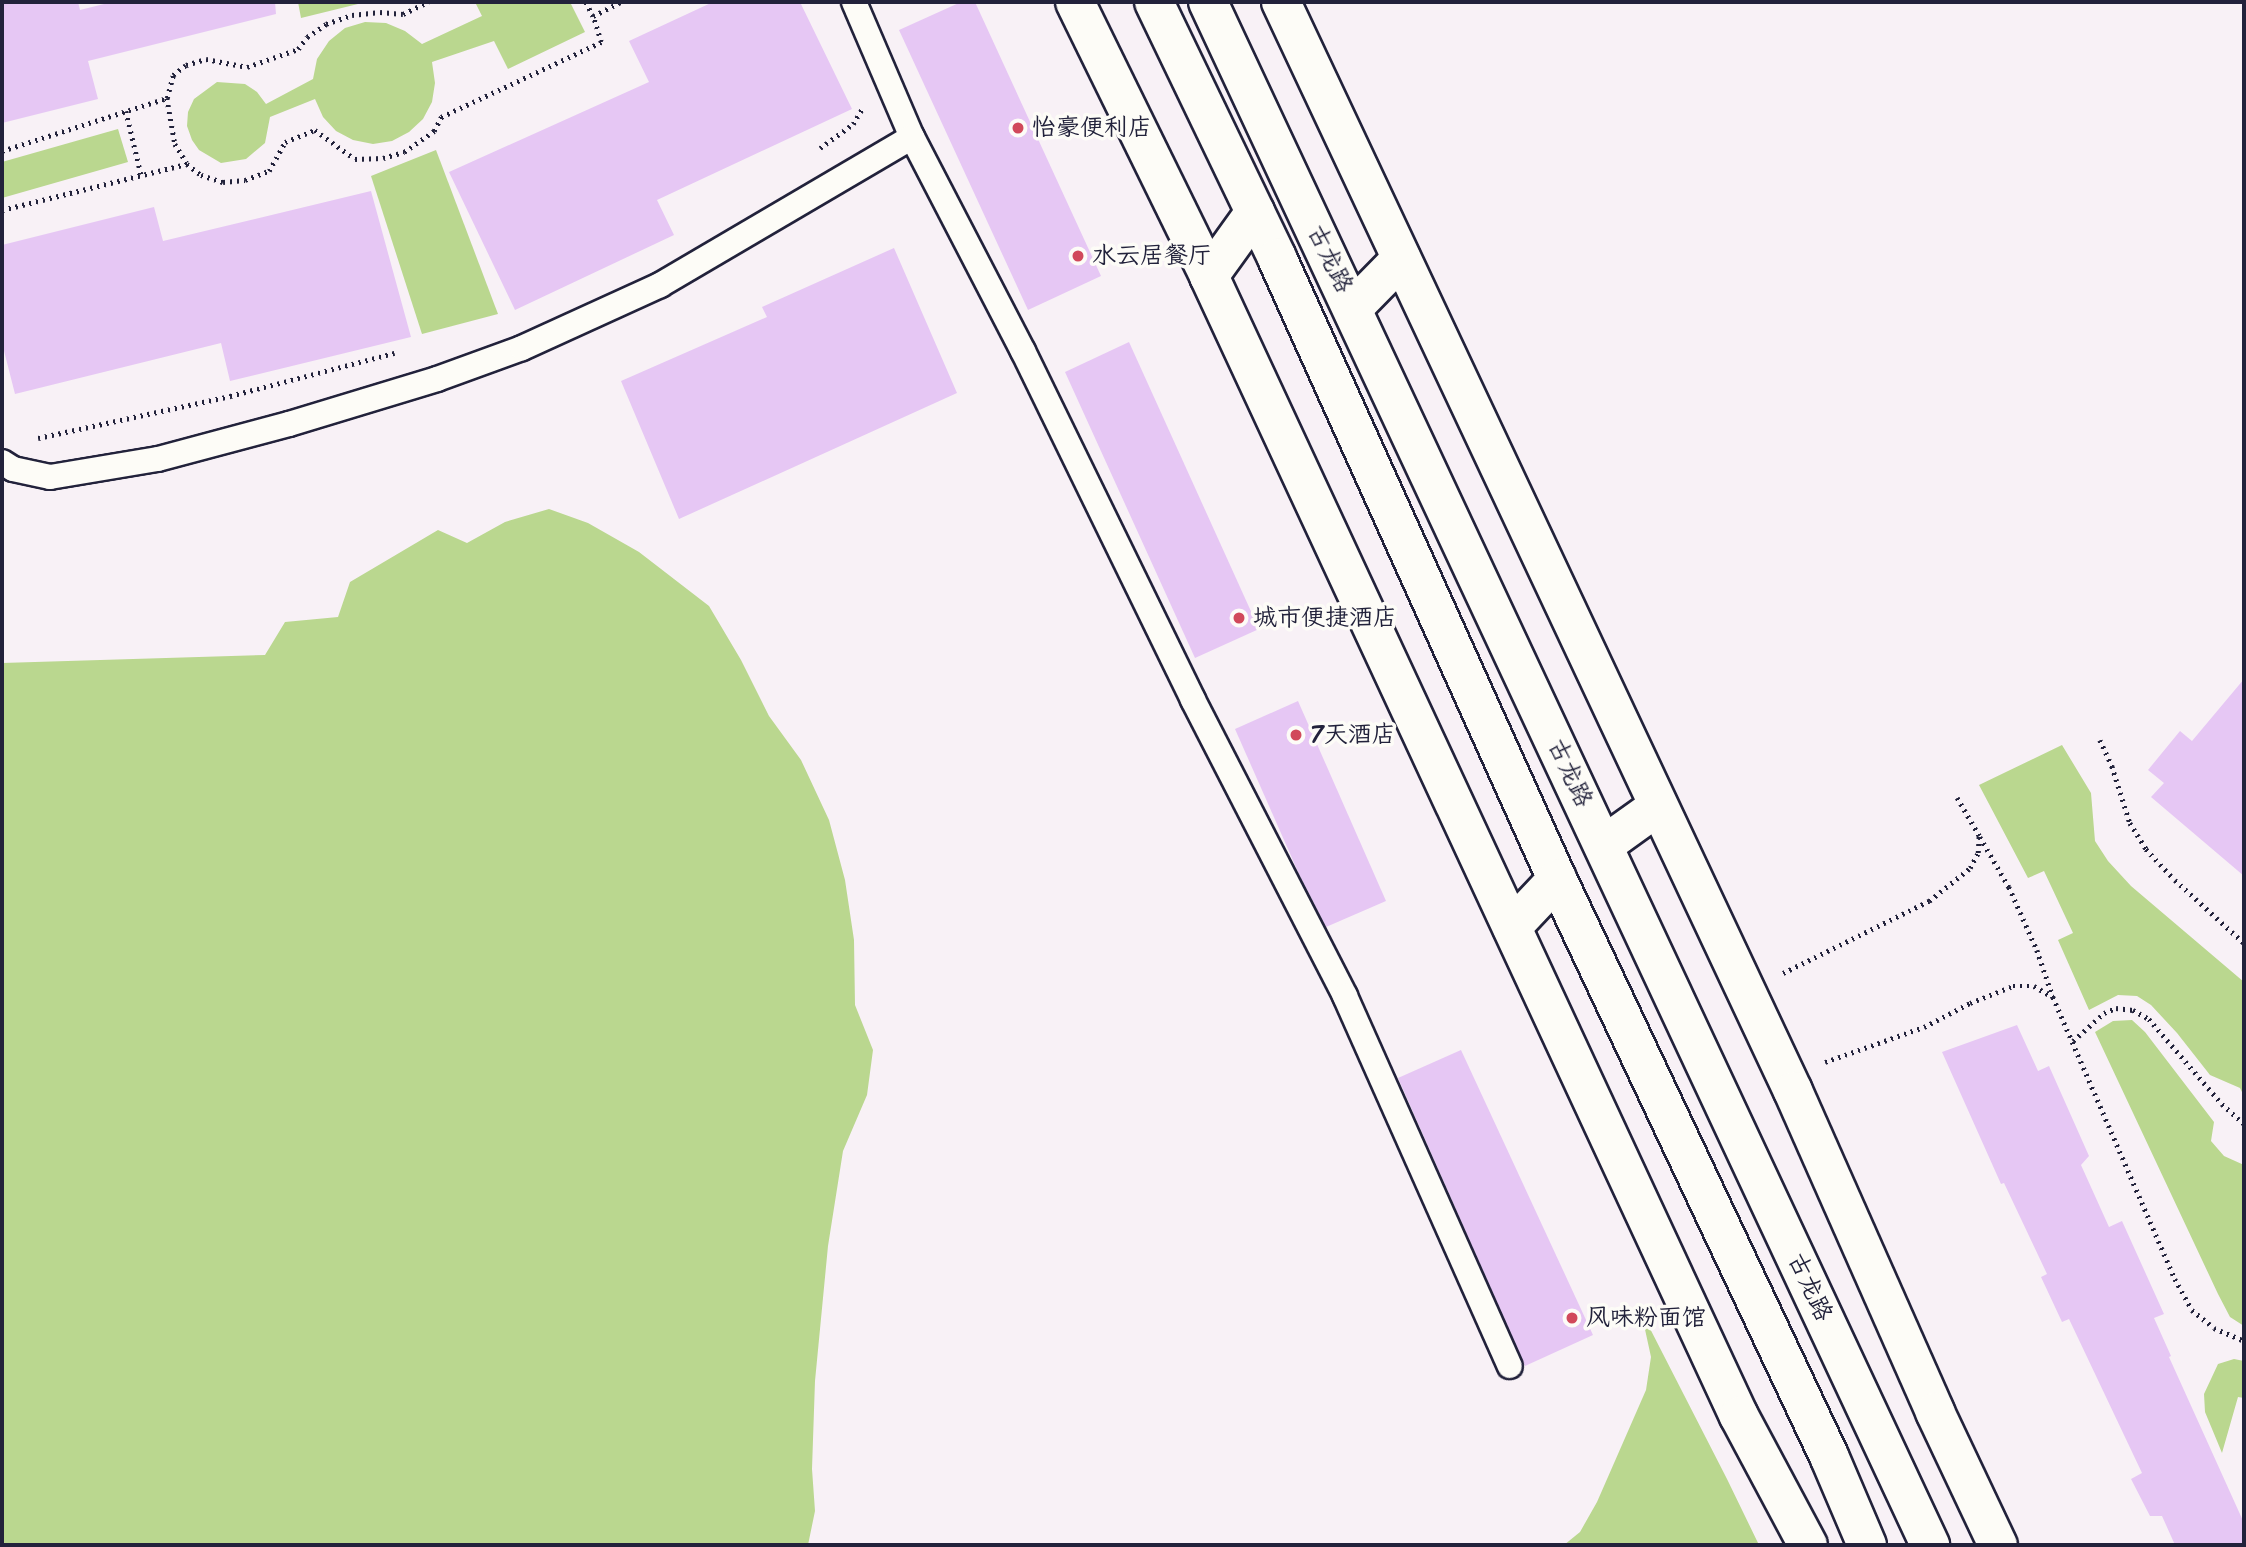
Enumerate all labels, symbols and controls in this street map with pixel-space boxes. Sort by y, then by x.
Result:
place label: 怡豪便利店 [1032,114,1152,142]
marker: 怡豪便利店 [1010,120,1026,136]
street label: 古龙路 [1301,220,1359,298]
place label: 水云居餐厅 [1092,242,1212,270]
marker: 水云居餐厅 [1070,248,1086,264]
place label: 城市便捷酒店 [1253,604,1397,632]
marker: 城市便捷酒店 [1231,610,1247,626]
place label: 7天酒店 [1310,721,1396,749]
marker: 7天酒店 [1288,727,1304,743]
street label: 古龙路 [1542,734,1598,812]
street label: 古龙路 [1782,1248,1838,1326]
place label: 风味粉面馆 [1586,1304,1706,1332]
marker: 风味粉面馆 [1564,1310,1580,1326]

